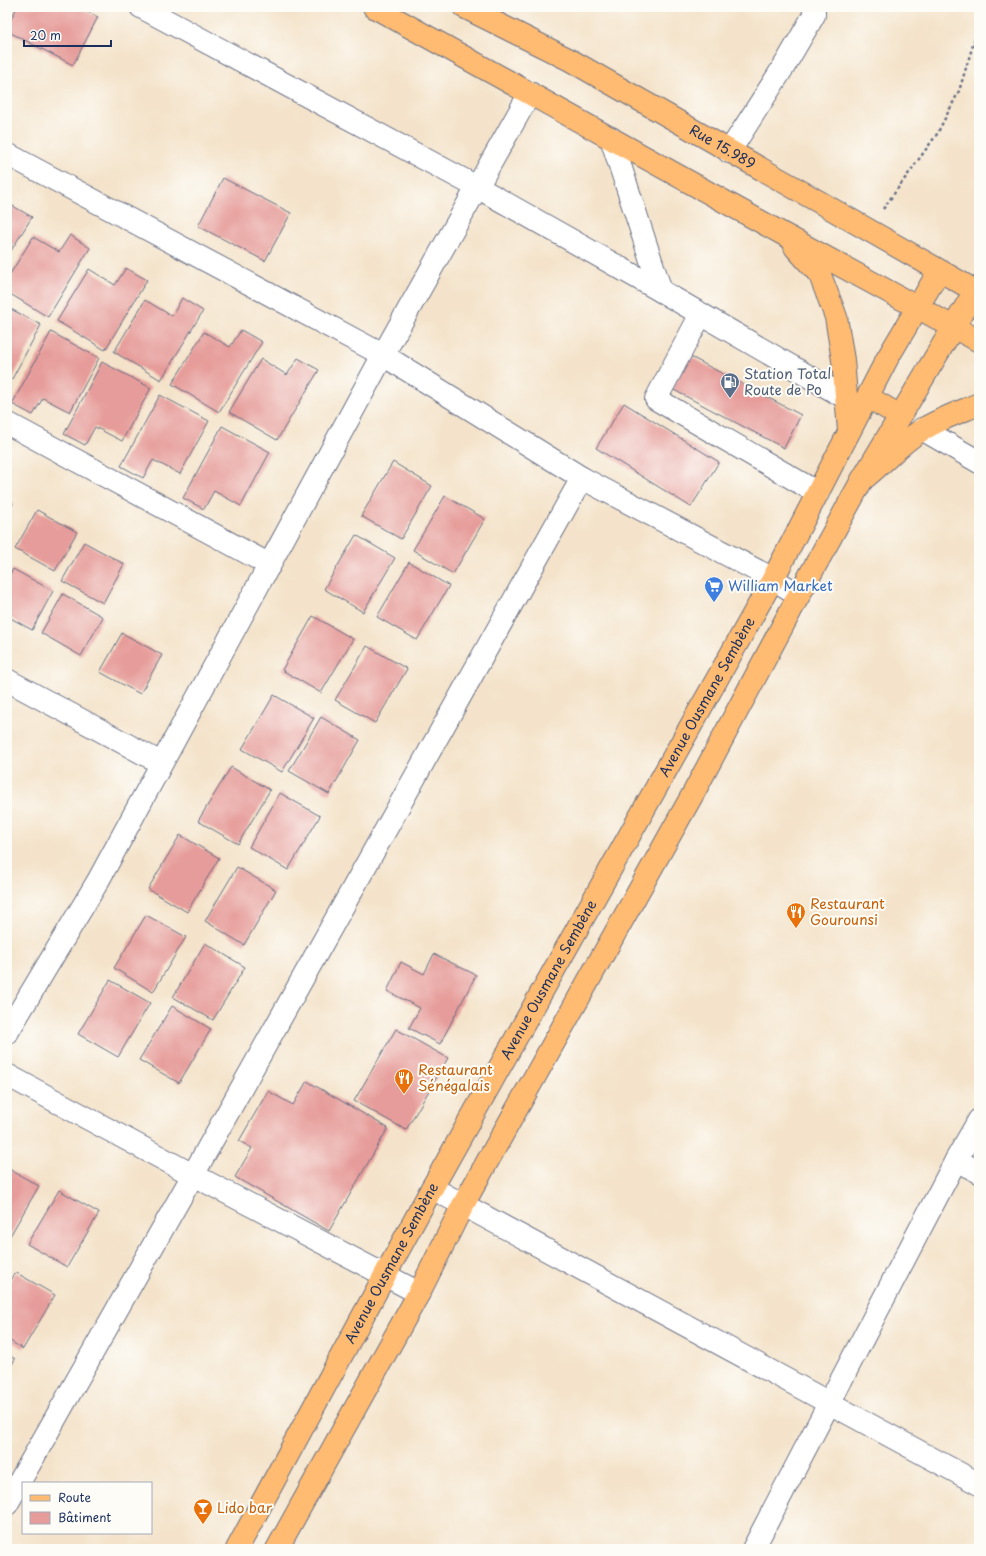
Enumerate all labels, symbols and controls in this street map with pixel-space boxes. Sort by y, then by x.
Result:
scale bar [24,22,111,48]
text: 20 m [30,26,61,44]
street label: Rue 15.989 [686,119,760,174]
place label: Station Total Route de Po [744,363,831,400]
fuel station icon: Station Total Route de Po [719,371,741,399]
supermarket icon: William Market [703,575,725,603]
place label: William Market [728,575,833,596]
street label: Avenue Ousmane Sembène [653,613,760,781]
place label: Restaurant Gourounsi [810,893,885,930]
street label: Avenue Ousmane Sembène [495,895,602,1063]
restaurant icon: Restaurant Gourounsi [785,901,807,929]
place label: Restaurant Sénégalais [418,1059,493,1096]
restaurant icon: Restaurant Sénégalais [393,1067,415,1095]
street label: Avenue Ousmane Sembène [339,1178,443,1347]
legend [22,1482,152,1534]
text: Route [58,1488,91,1506]
bar icon: Lido bar [192,1497,214,1525]
place label: Lido bar [217,1497,273,1518]
text: Bâtiment [58,1508,111,1526]

